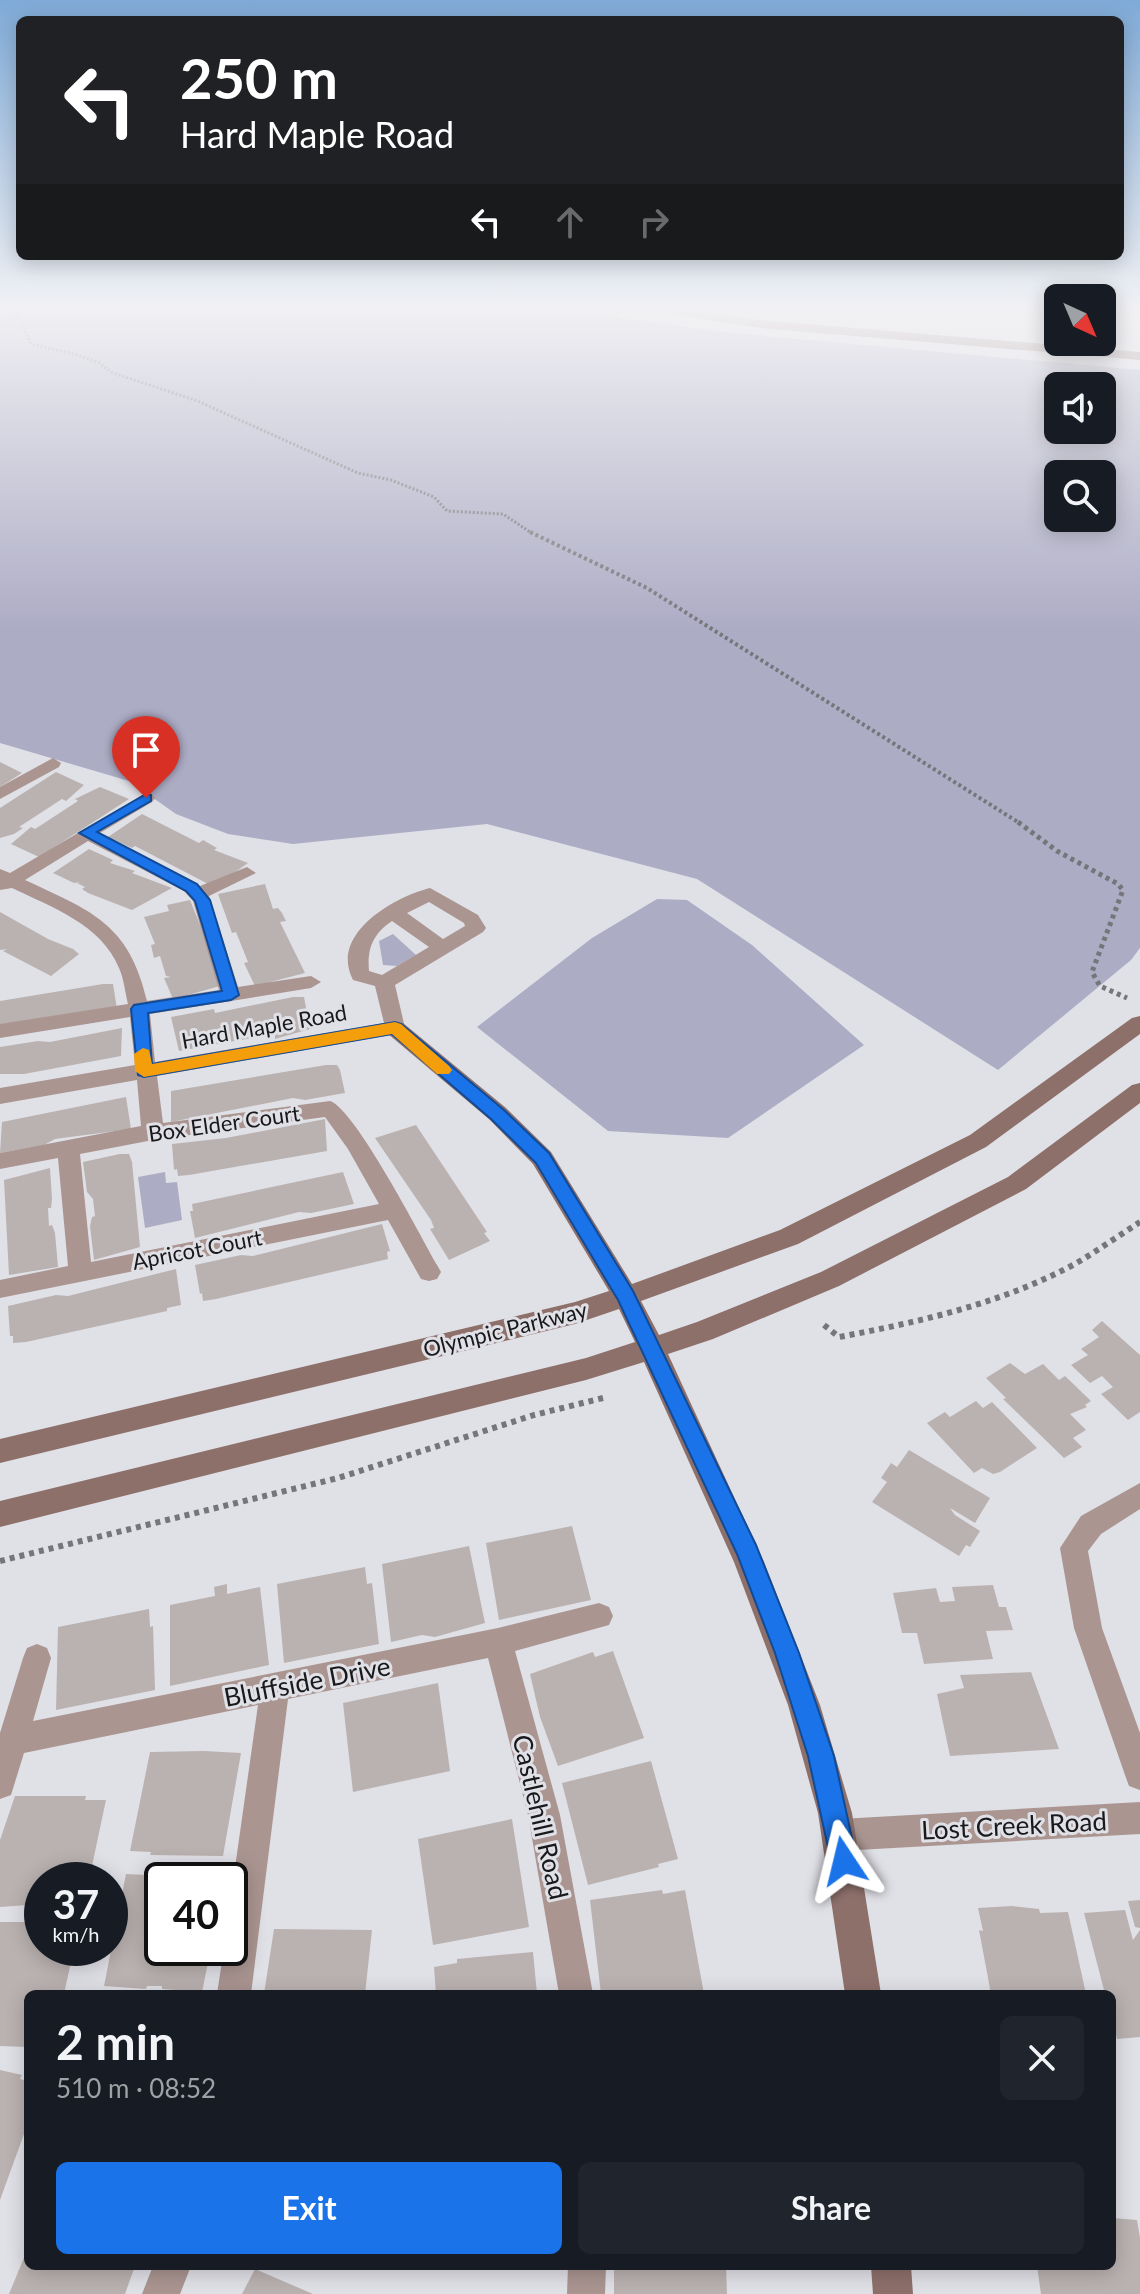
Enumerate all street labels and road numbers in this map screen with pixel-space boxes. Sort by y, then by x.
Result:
street label: Hard Maple Road [179,998,349,1054]
street label: Box Elder Court [147,1099,302,1147]
street label: Apricot Court [130,1223,264,1275]
street label: Olympic Parkway [420,1295,590,1362]
street label: Bluffside Drive [221,1649,393,1713]
street label: Castlehill Road [507,1732,575,1902]
street label: Lost Creek Road [920,1804,1108,1846]

